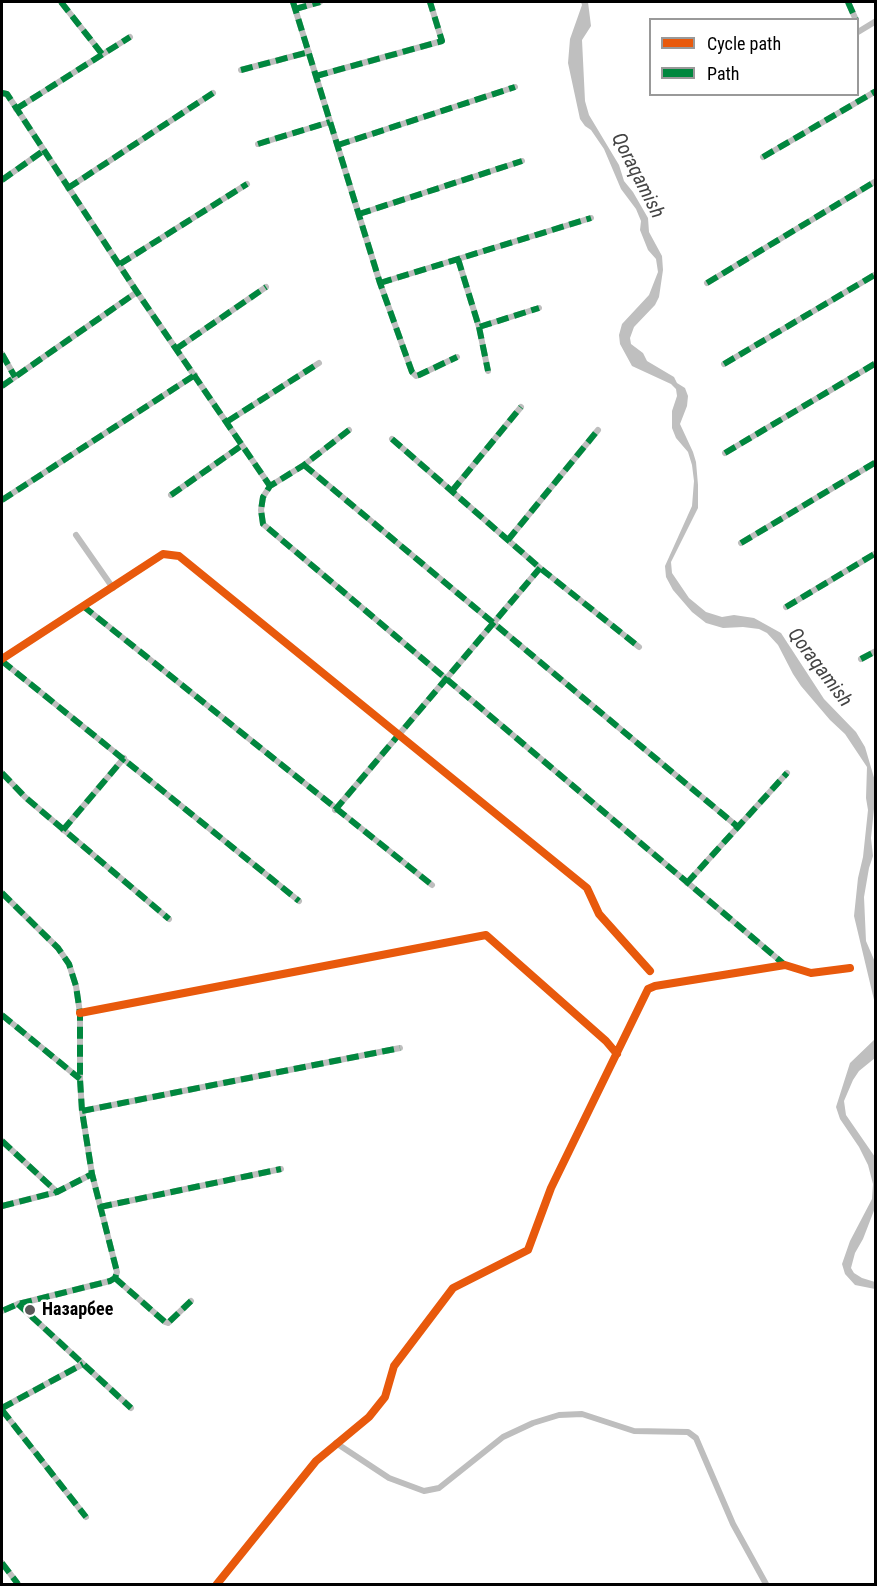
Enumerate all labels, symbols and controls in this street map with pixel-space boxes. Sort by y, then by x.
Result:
legend [649,18,859,96]
text: Cycle path [707,33,781,54]
text: Path [707,63,740,84]
water label: Qoraqamish [605,129,669,223]
water label: Qoraqamish [782,624,856,712]
place label: Назарбее [42,1299,113,1321]
marker: Назарбее [23,1303,37,1317]

